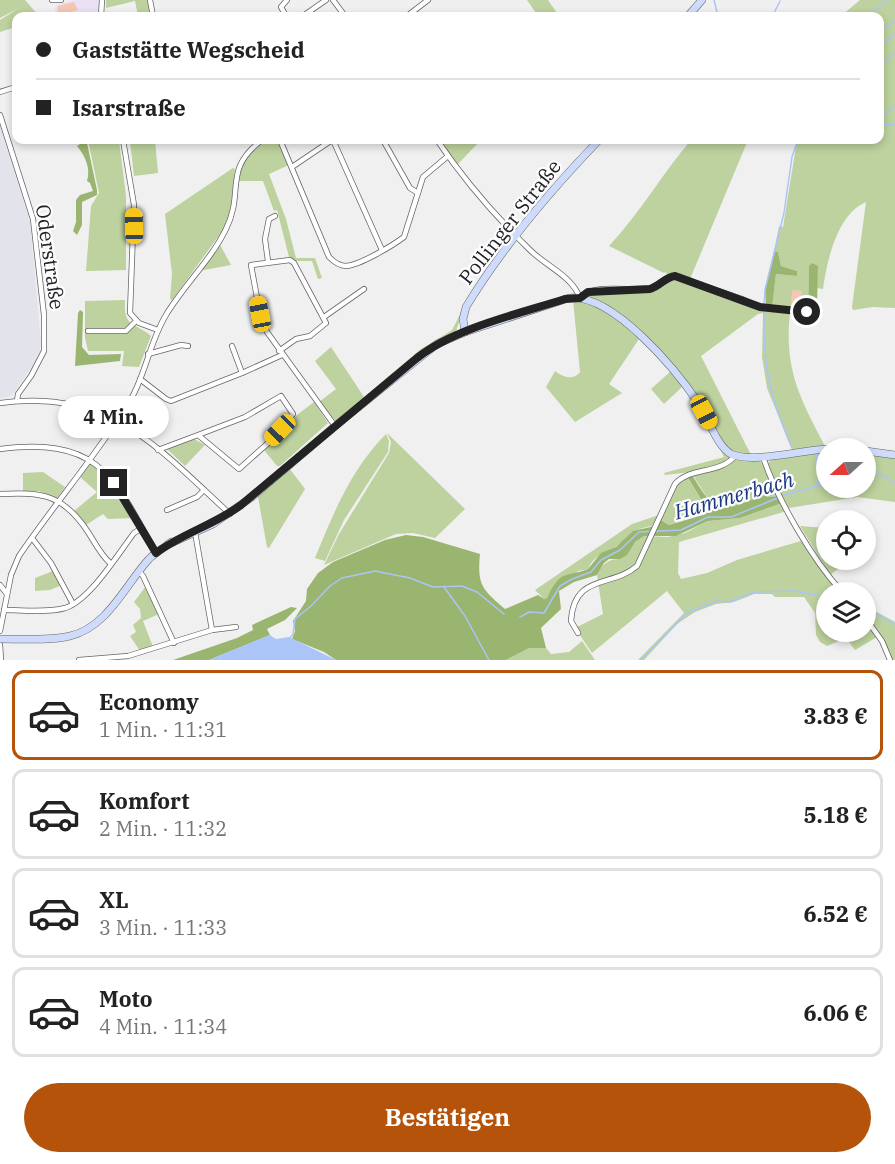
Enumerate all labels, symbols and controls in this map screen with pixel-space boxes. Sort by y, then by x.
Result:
text: Gaststätte Wegscheid [72,35,305,64]
text: Isarstraße [72,93,186,122]
street label: Pollinger Straße [452,154,567,290]
street label: Oderstraße [30,203,71,311]
car [125,208,143,244]
car [248,295,272,333]
route start [793,298,820,325]
car [688,392,720,432]
callout: 4 Min. [58,396,170,438]
text: 4 Min. [83,403,144,430]
car [261,411,299,449]
north arrow [816,438,876,498]
map controls [816,438,876,642]
water label: Hammerbach [670,464,797,526]
route end [100,469,127,496]
button: locate [816,510,876,570]
button: layers [816,582,876,642]
text: Economy [99,687,199,716]
icon: car [27,688,81,742]
text: 3.83 € [803,701,868,730]
text: 1 Min. · 11:31 [99,716,227,743]
text: Komfort [99,786,189,815]
icon: car [27,787,81,841]
text: 5.18 € [803,800,868,829]
text: 2 Min. · 11:32 [99,815,227,842]
text: XL [99,885,129,914]
icon: car [27,886,81,940]
text: 6.52 € [803,899,868,928]
text: 3 Min. · 11:33 [99,914,227,941]
text: Moto [99,984,153,1013]
icon: car [27,985,81,1039]
text: 6.06 € [803,998,868,1027]
text: 4 Min. · 11:34 [99,1013,227,1040]
button: Bestätigen [24,1083,871,1152]

